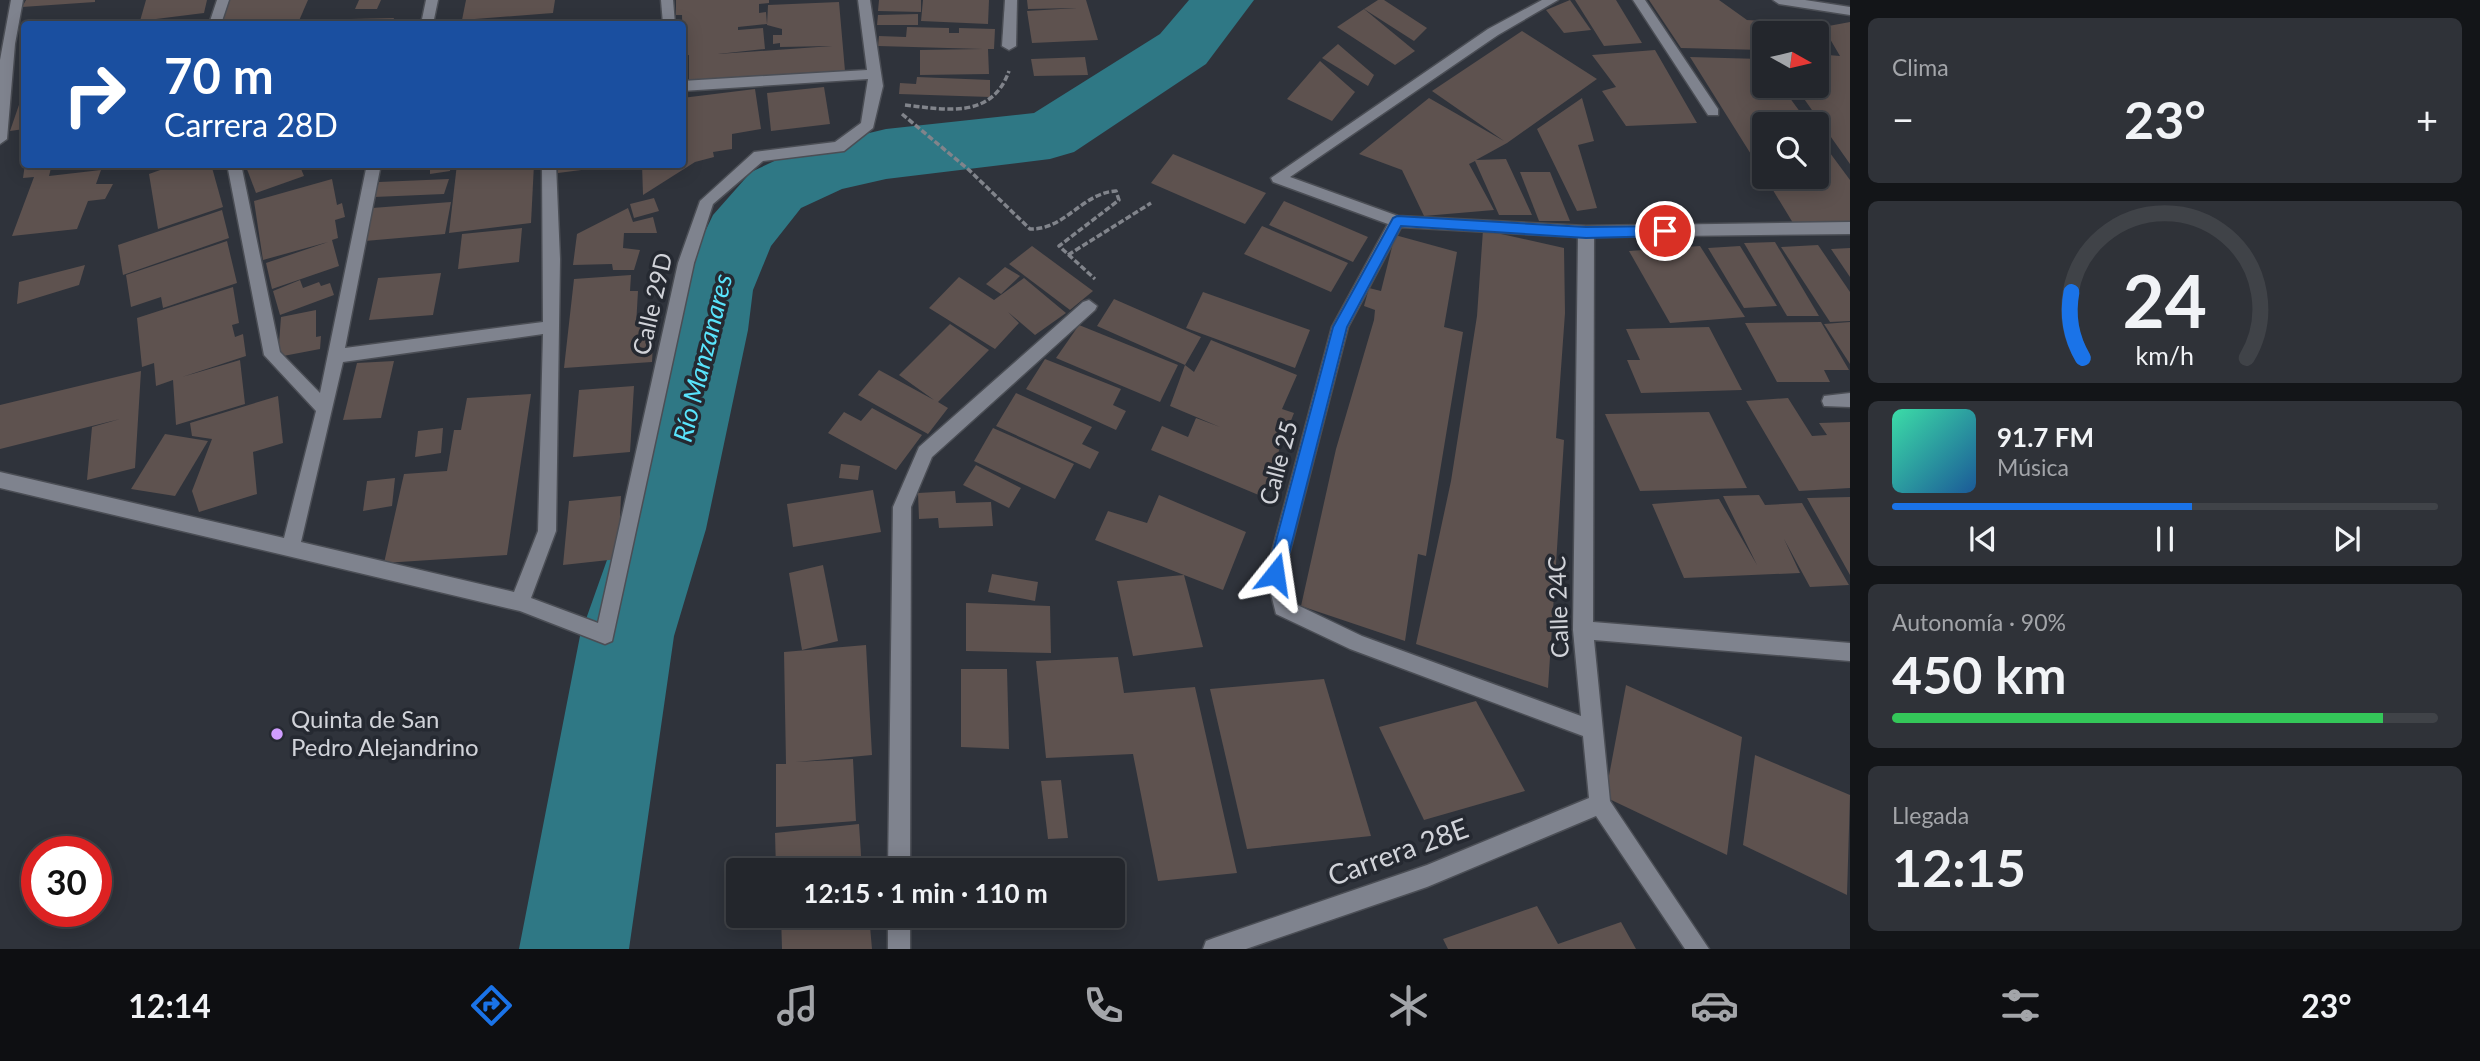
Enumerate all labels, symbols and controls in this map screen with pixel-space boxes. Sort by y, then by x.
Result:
north arrow [1752,21,1829,98]
map controls [1752,21,1829,189]
text: 70 m [164,46,274,104]
icon: right [49,49,140,140]
text: Clima [1892,53,1949,81]
text: 23° [2124,88,2206,150]
text: − [1892,96,1914,142]
text: + [2416,96,2438,142]
text: Carrera 28D [164,105,338,144]
button: search [1752,112,1829,189]
pin [1635,201,1695,261]
icon: arrive [1646,212,1684,250]
street label: Calle 29D [626,250,677,358]
text: 24 [2123,256,2207,344]
water label: Río Manzanares [666,270,738,445]
text: km/h [2136,340,2194,370]
street label: Calle 25 [1252,417,1303,508]
text: 91.7 FM [1997,421,2094,453]
text: Música [1997,453,2069,481]
icon: previous [1964,520,2002,558]
icon: pause [2146,520,2184,558]
icon: next [2328,520,2366,558]
position arrow [1238,537,1312,611]
street label: Calle 24C [1541,556,1574,659]
text: Autonomía · 90% [1892,608,2066,636]
text: 450 km [1892,643,2066,705]
place label: Quinta de San Pedro Alejandrino [291,704,479,761]
marker: Quinta de San Pedro Alejandrino [269,726,285,742]
text: Llegada [1892,801,1969,829]
street label: Carrera 28E [1323,810,1473,892]
speed limit sign: 30 [21,836,112,927]
text: 12:15 [1892,836,2026,898]
text: 12:15 · 1 min · 110 m [803,877,1048,909]
icon: directions [467,981,516,1030]
icon: music [773,981,822,1030]
icon: phone [1079,981,1128,1030]
icon: climate [1384,981,1433,1030]
icon: car [1690,981,1739,1030]
icon: filters [1996,981,2045,1030]
text: 12:14 [128,986,211,1025]
text: 23° [2301,986,2352,1025]

